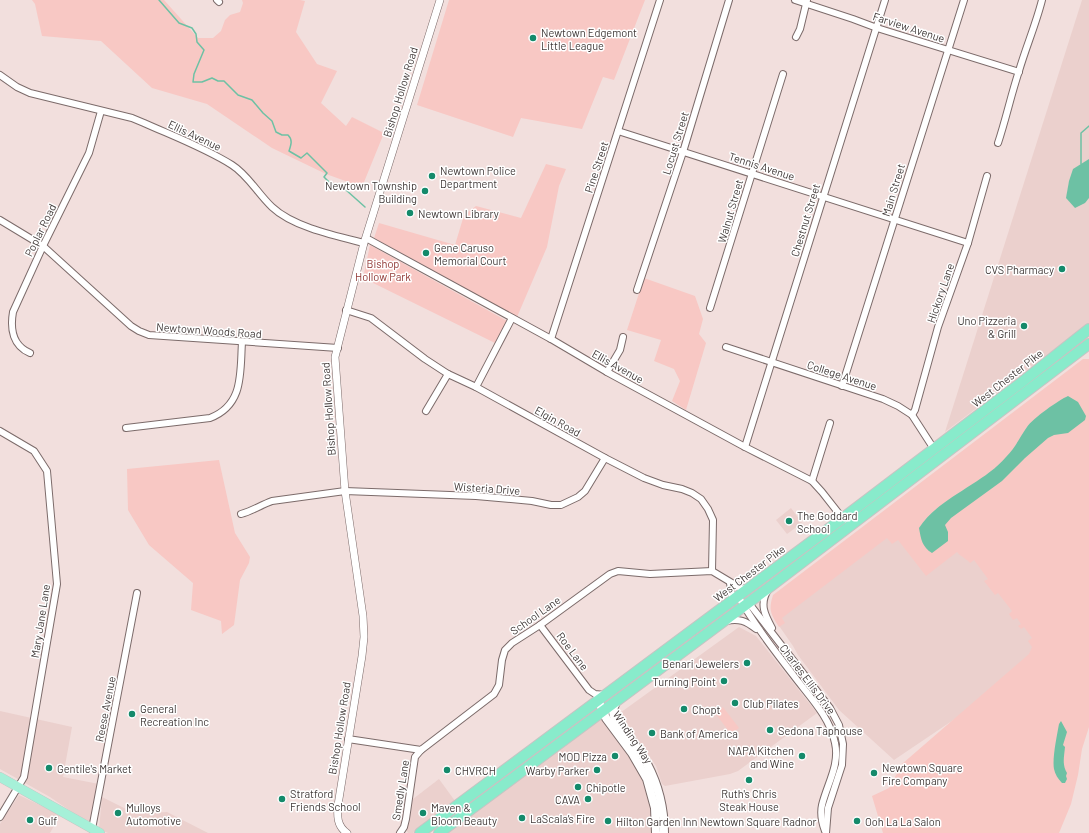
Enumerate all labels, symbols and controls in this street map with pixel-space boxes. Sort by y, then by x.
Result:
street label: Farview Avenue [871,9,947,45]
place label: Newtown Edgemont Little League [541,26,637,52]
marker: Newtown Edgemont Little League [528,33,538,43]
street label: Bishop Hollow Road [380,45,420,139]
street label: Locust Street [659,110,691,176]
street label: Ellis Avenue [166,117,224,153]
street label: Pine Street [582,140,610,194]
street label: Tennis Avenue [727,149,797,183]
street label: Main Street [879,162,907,218]
place label: Newtown Police Department [440,164,516,190]
marker: Newtown Police Department [427,171,437,181]
street label: Walnut Street [715,178,745,244]
place label: Newtown Township Building [325,179,417,205]
street label: Chestnut Street [788,182,822,258]
marker: Newtown Township Building [420,186,430,196]
street label: Poplar Road [22,202,58,258]
place label: Newtown Library [418,207,499,220]
marker: Newtown Library [405,208,415,218]
place label: Gene Caruso Memorial Court [434,241,507,267]
marker: Gene Caruso Memorial Court [421,248,431,258]
park label: Bishop Hollow Park [355,257,411,283]
street label: Hickory Lane [924,261,956,325]
place label: CVS Pharmacy [985,263,1054,276]
marker: CVS Pharmacy [1057,264,1067,274]
place label: Uno Pizzeria & Grill [957,314,1016,340]
street label: Newtown Woods Road [156,320,262,340]
marker: Uno Pizzeria & Grill [1019,321,1029,331]
street label: West Chester Pike [969,346,1045,410]
street label: Ellis Avenue [590,347,646,386]
street label: College Avenue [806,358,879,392]
street label: Bishop Hollow Road [318,362,338,456]
street label: Elgin Road [533,403,583,439]
street label: Wisteria Drive [453,479,521,497]
place label: The Goddard School [797,509,858,535]
marker: The Goddard School [784,516,794,526]
street label: West Chester Pike [711,542,787,604]
street label: Mary Jane Lane [28,583,52,659]
street label: School Lane [507,593,563,637]
street label: Roe Lane [554,629,592,673]
street label: Charles Ellis Drive [777,641,839,717]
place label: Benari Jewelers [662,657,739,670]
marker: Benari Jewelers [742,658,752,668]
street label: Reese Avenue [92,675,118,743]
place label: Turning Point [653,675,716,688]
marker: Turning Point [719,676,729,686]
street label: Bishop Hollow Road [325,681,353,775]
place label: Club Pilates [743,697,799,710]
marker: Club Pilates [730,698,740,708]
place label: General Recreation Inc [140,702,209,728]
place label: Chopt [692,703,721,716]
marker: Chopt [679,704,689,714]
street label: Winding Way [611,708,655,766]
marker: General Recreation Inc [127,709,137,719]
place label: Sedona Taphouse [778,724,863,737]
marker: Sedona Taphouse [765,725,775,735]
place label: Bank of America [660,727,738,740]
marker: Bank of America [647,728,657,738]
place label: NAPA Kitchen and Wine [728,744,794,770]
place label: MOD Pizza [559,750,607,763]
marker: MOD Pizza [610,751,620,761]
marker: NAPA Kitchen and Wine [797,751,807,761]
street label: Smedly Lane [389,759,411,821]
place label: Newtown Square Fire Company [882,761,963,787]
place label: Gentile's Market [57,762,132,775]
marker: Gentile's Market [44,763,54,773]
place label: CHVRCH [455,764,496,777]
place label: Warby Parker [526,764,589,777]
marker: CHVRCH [442,765,452,775]
marker: Warby Parker [592,765,602,775]
marker: Newtown Square Fire Company [869,768,879,778]
marker: Ruth's Chris Steak House [744,775,754,785]
place label: Chipotle [586,781,626,794]
marker: Chipotle [573,782,583,792]
place label: Stratford Friends School [290,787,361,813]
place label: Ruth's Chris Steak House [719,787,779,813]
place label: CAVA [555,793,580,806]
marker: Stratford Friends School [277,794,287,804]
marker: CAVA [583,794,593,804]
place label: Mulloys Automotive [126,801,181,827]
place label: Maven & Bloom Beauty [431,801,497,827]
marker: Mulloys Automotive [113,808,123,818]
marker: Maven & Bloom Beauty [418,808,428,818]
place label: LaScala’s Fire [530,812,595,825]
marker: LaScala’s Fire [517,813,527,823]
place label: Gulf [38,814,57,827]
marker: Gulf [25,815,35,825]
place label: Hilton Garden Inn Newtown Square Radnor [616,815,817,828]
place label: Ooh La La Salon [865,815,941,828]
marker: Hilton Garden Inn Newtown Square Radnor [603,816,613,826]
marker: Ooh La La Salon [852,816,862,826]

